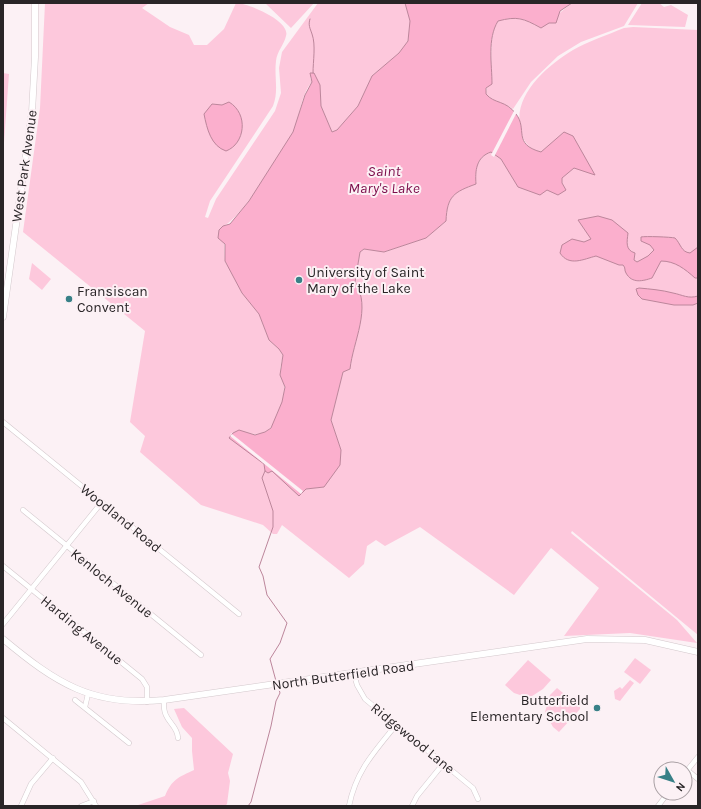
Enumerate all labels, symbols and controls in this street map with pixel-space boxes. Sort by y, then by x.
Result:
street label: West Park Avenue [8,109,41,223]
water label: Saint Mary's Lake [348,162,420,197]
place label: University of Saint Mary of the Lake [307,264,425,297]
marker: University of Saint Mary of the Lake [294,275,304,285]
place label: Fransiscan Convent [77,283,148,316]
marker: Fransiscan Convent [64,294,74,304]
street label: Woodland Road [77,480,165,556]
street label: Kenloch Avenue [67,545,156,622]
street label: Harding Avenue [37,592,126,669]
street label: North Butterfield Road [271,657,415,694]
place label: Butterfield Elementary School [470,692,589,725]
street label: Ridgewood Lane [367,699,458,777]
marker: Butterfield Elementary School [592,703,602,713]
north arrow [653,761,693,801]
text: N [673,780,688,794]

